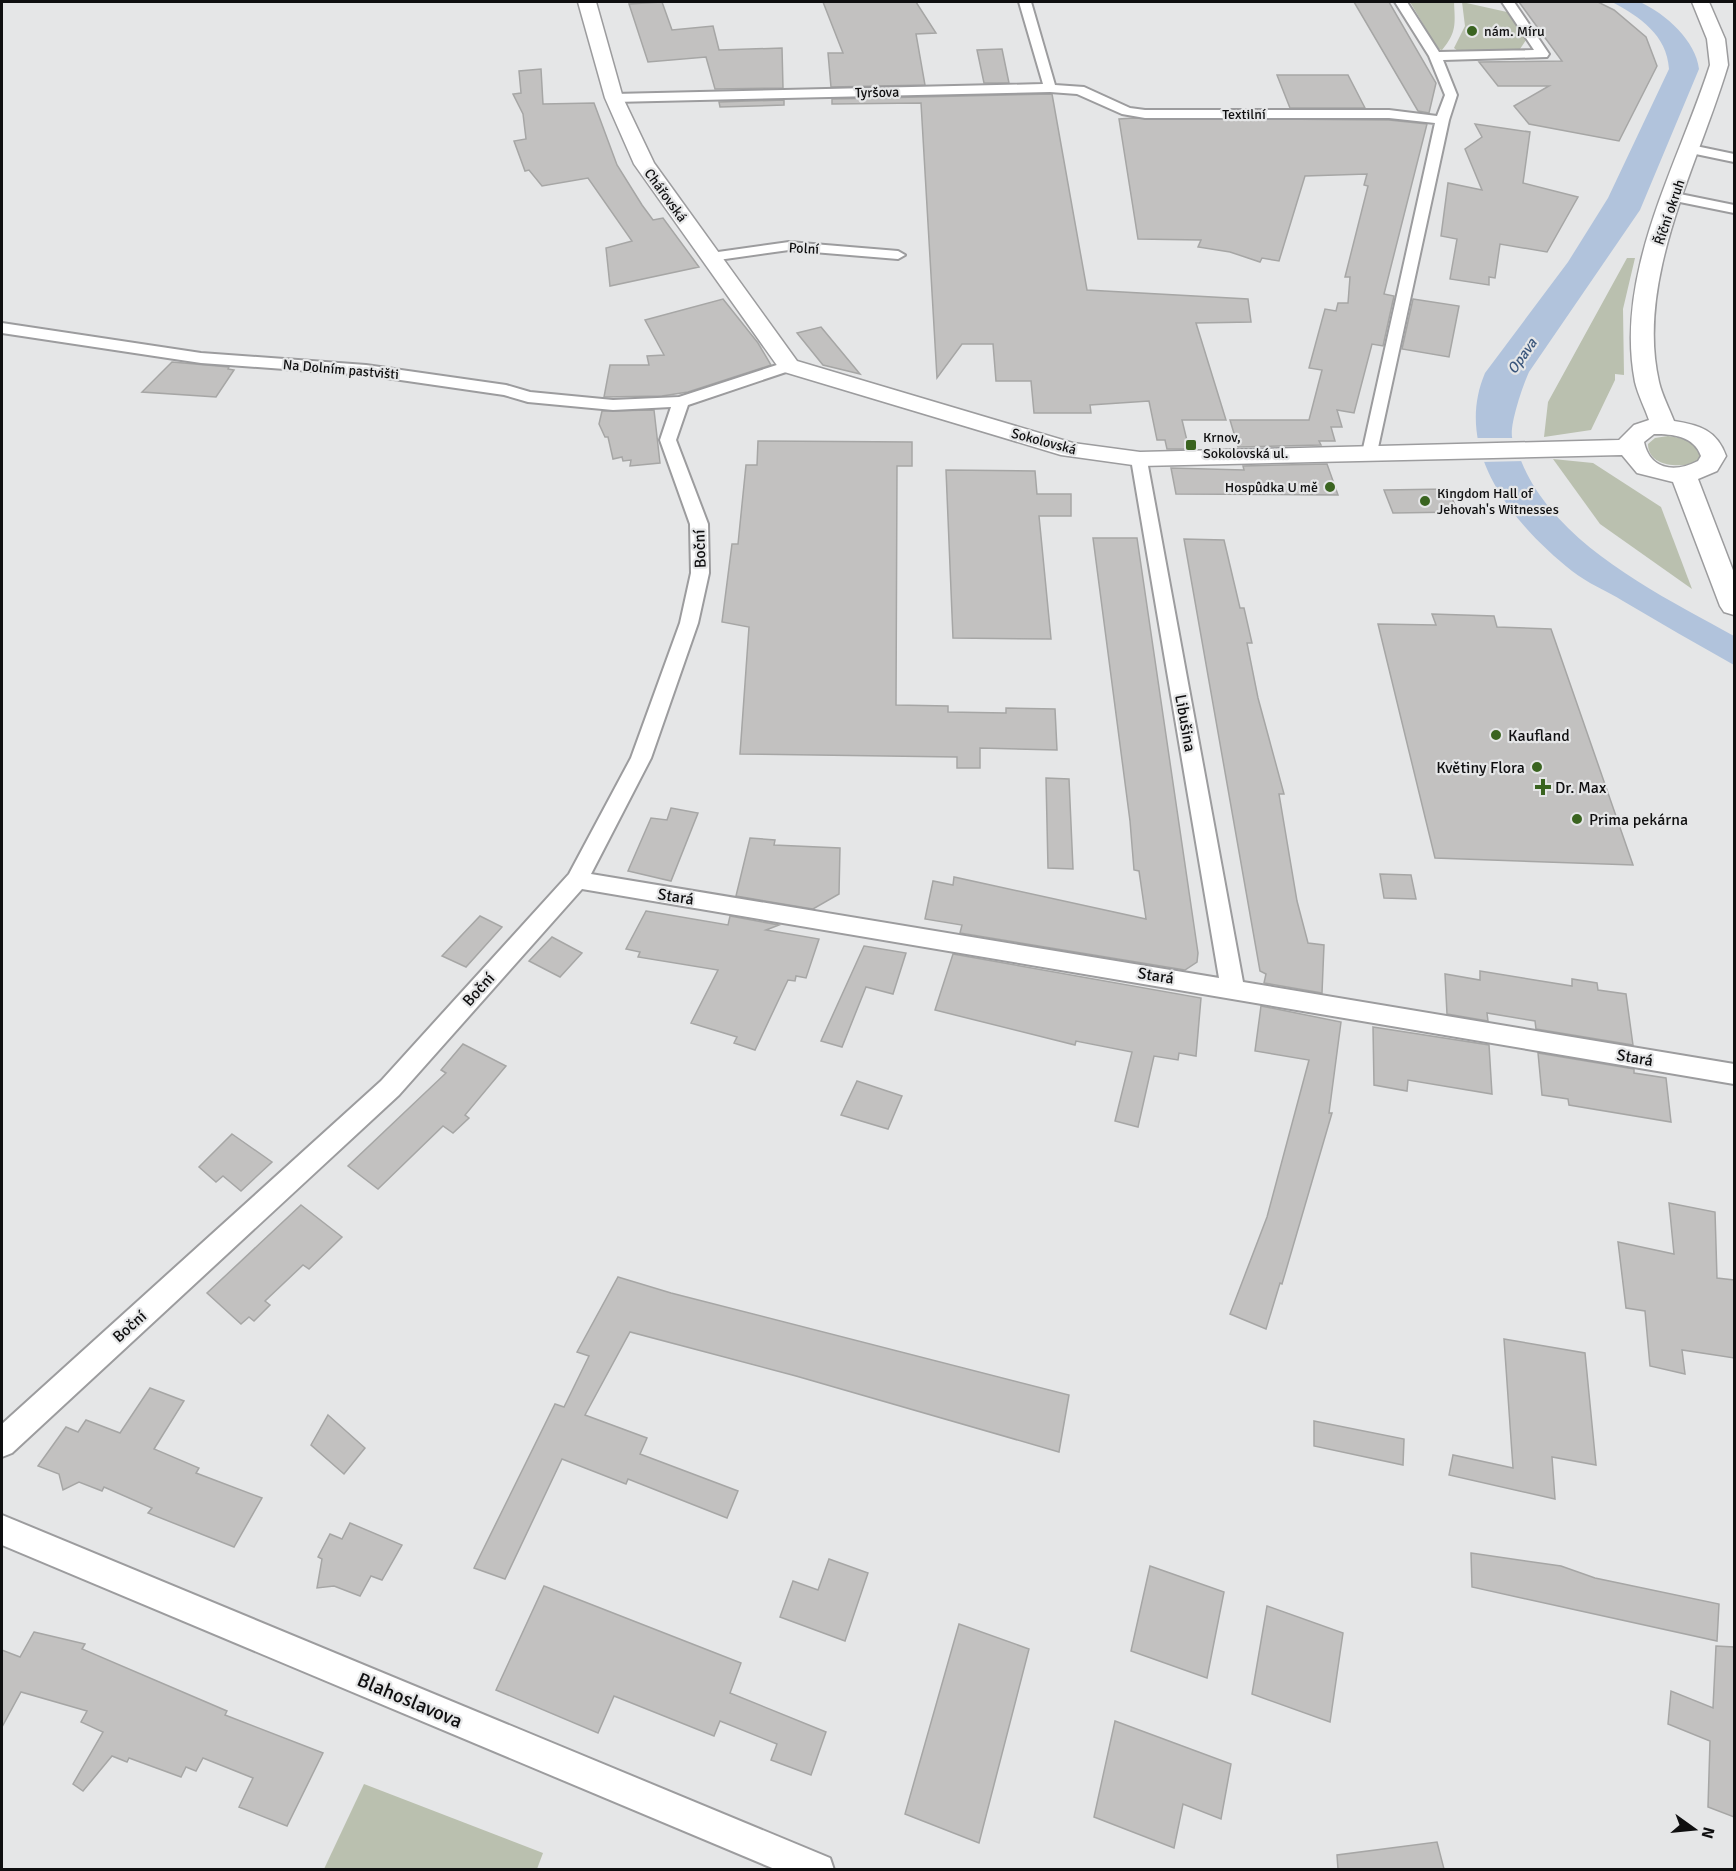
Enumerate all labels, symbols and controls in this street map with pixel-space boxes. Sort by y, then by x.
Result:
place label: nám. Míru [1484,23,1545,40]
marker: nám. Míru [1465,24,1479,38]
street label: Tyršova [855,84,899,101]
street label: Textilní [1222,106,1266,123]
street label: Chářovská [641,165,691,225]
street label: Říční okruh [1650,177,1689,247]
street label: Polní [788,239,820,258]
water label: Opava [1503,334,1541,377]
street label: Na Dolním pastvišti [282,356,400,383]
street label: Sokolovská [1009,425,1078,458]
place label: Krnov, Sokolovská ul. [1203,429,1288,462]
marker: Krnov, Sokolovská ul. [1184,438,1198,452]
place label: Hospůdka U mě [1225,479,1318,496]
marker: Hospůdka U mě [1323,480,1337,494]
place label: Kingdom Hall of Jehovah's Witnesses [1437,485,1559,518]
marker: Kingdom Hall of Jehovah's Witnesses [1418,494,1432,508]
street label: Boční [689,529,711,569]
street label: Libušina [1170,693,1200,753]
place label: Kaufland [1508,726,1570,746]
marker: Kaufland [1489,728,1503,742]
place label: Květiny Flora [1436,758,1525,778]
marker: Květiny Flora [1530,760,1544,774]
place label: Dr. Max [1555,778,1607,798]
marker: Dr. Max [1536,780,1550,794]
place label: Prima pekárna [1589,810,1688,830]
marker: Prima pekárna [1570,812,1584,826]
street label: Stará [656,884,695,910]
street label: Stará [1136,963,1175,989]
street label: Boční [458,968,500,1011]
street label: Stará [1615,1045,1655,1071]
street label: Boční [109,1306,151,1347]
street label: Blahoslavova [353,1667,466,1734]
north arrow [1664,1799,1724,1859]
text: N [1696,1825,1719,1841]

